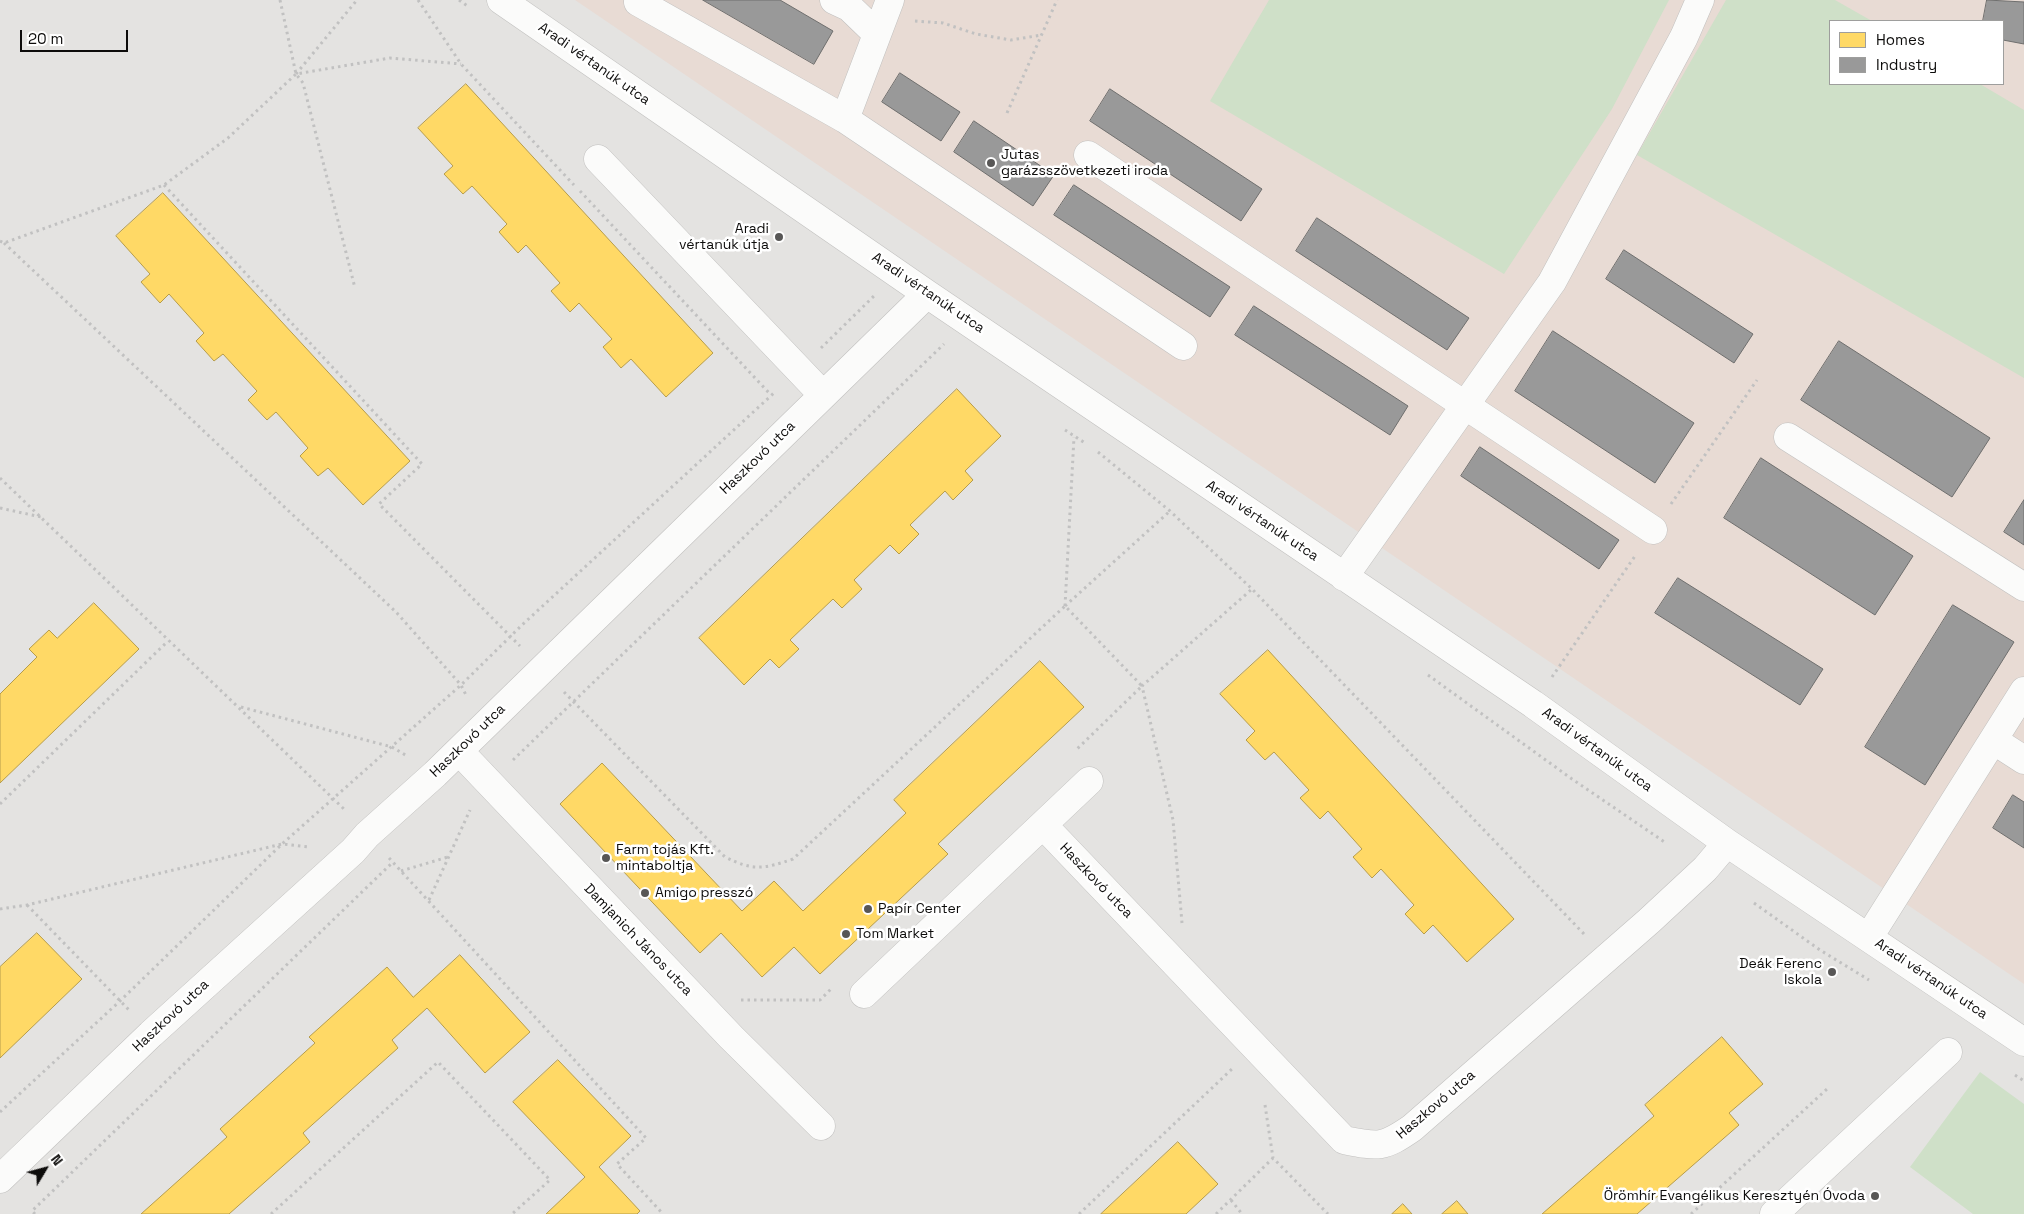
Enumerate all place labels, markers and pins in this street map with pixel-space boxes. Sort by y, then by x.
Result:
place label: Jutas garázsszövetkezeti iroda [1001,147,1168,180]
marker: Jutas garázsszövetkezeti iroda [985,157,997,169]
place label: Aradi vértanúk útja [679,221,769,253]
marker: Aradi vértanúk útja [773,231,785,243]
place label: Farm tojás Kft. mintaboltja [616,842,714,874]
marker: Farm tojás Kft. mintaboltja [600,852,612,864]
place label: Amigo presszó [655,885,753,901]
marker: Amigo presszó [639,887,651,899]
place label: Papír Center [878,901,961,917]
marker: Papír Center [862,903,874,915]
place label: Tom Market [856,926,934,942]
marker: Tom Market [840,928,852,940]
place label: Deák Ferenc Iskola [1739,956,1822,989]
marker: Deák Ferenc Iskola [1826,966,1838,978]
place label: Örömhír Evangélikus Keresztyén Óvoda [1604,1188,1865,1204]
marker: Örömhír Evangélikus Keresztyén Óvoda [1869,1190,1881,1202]

